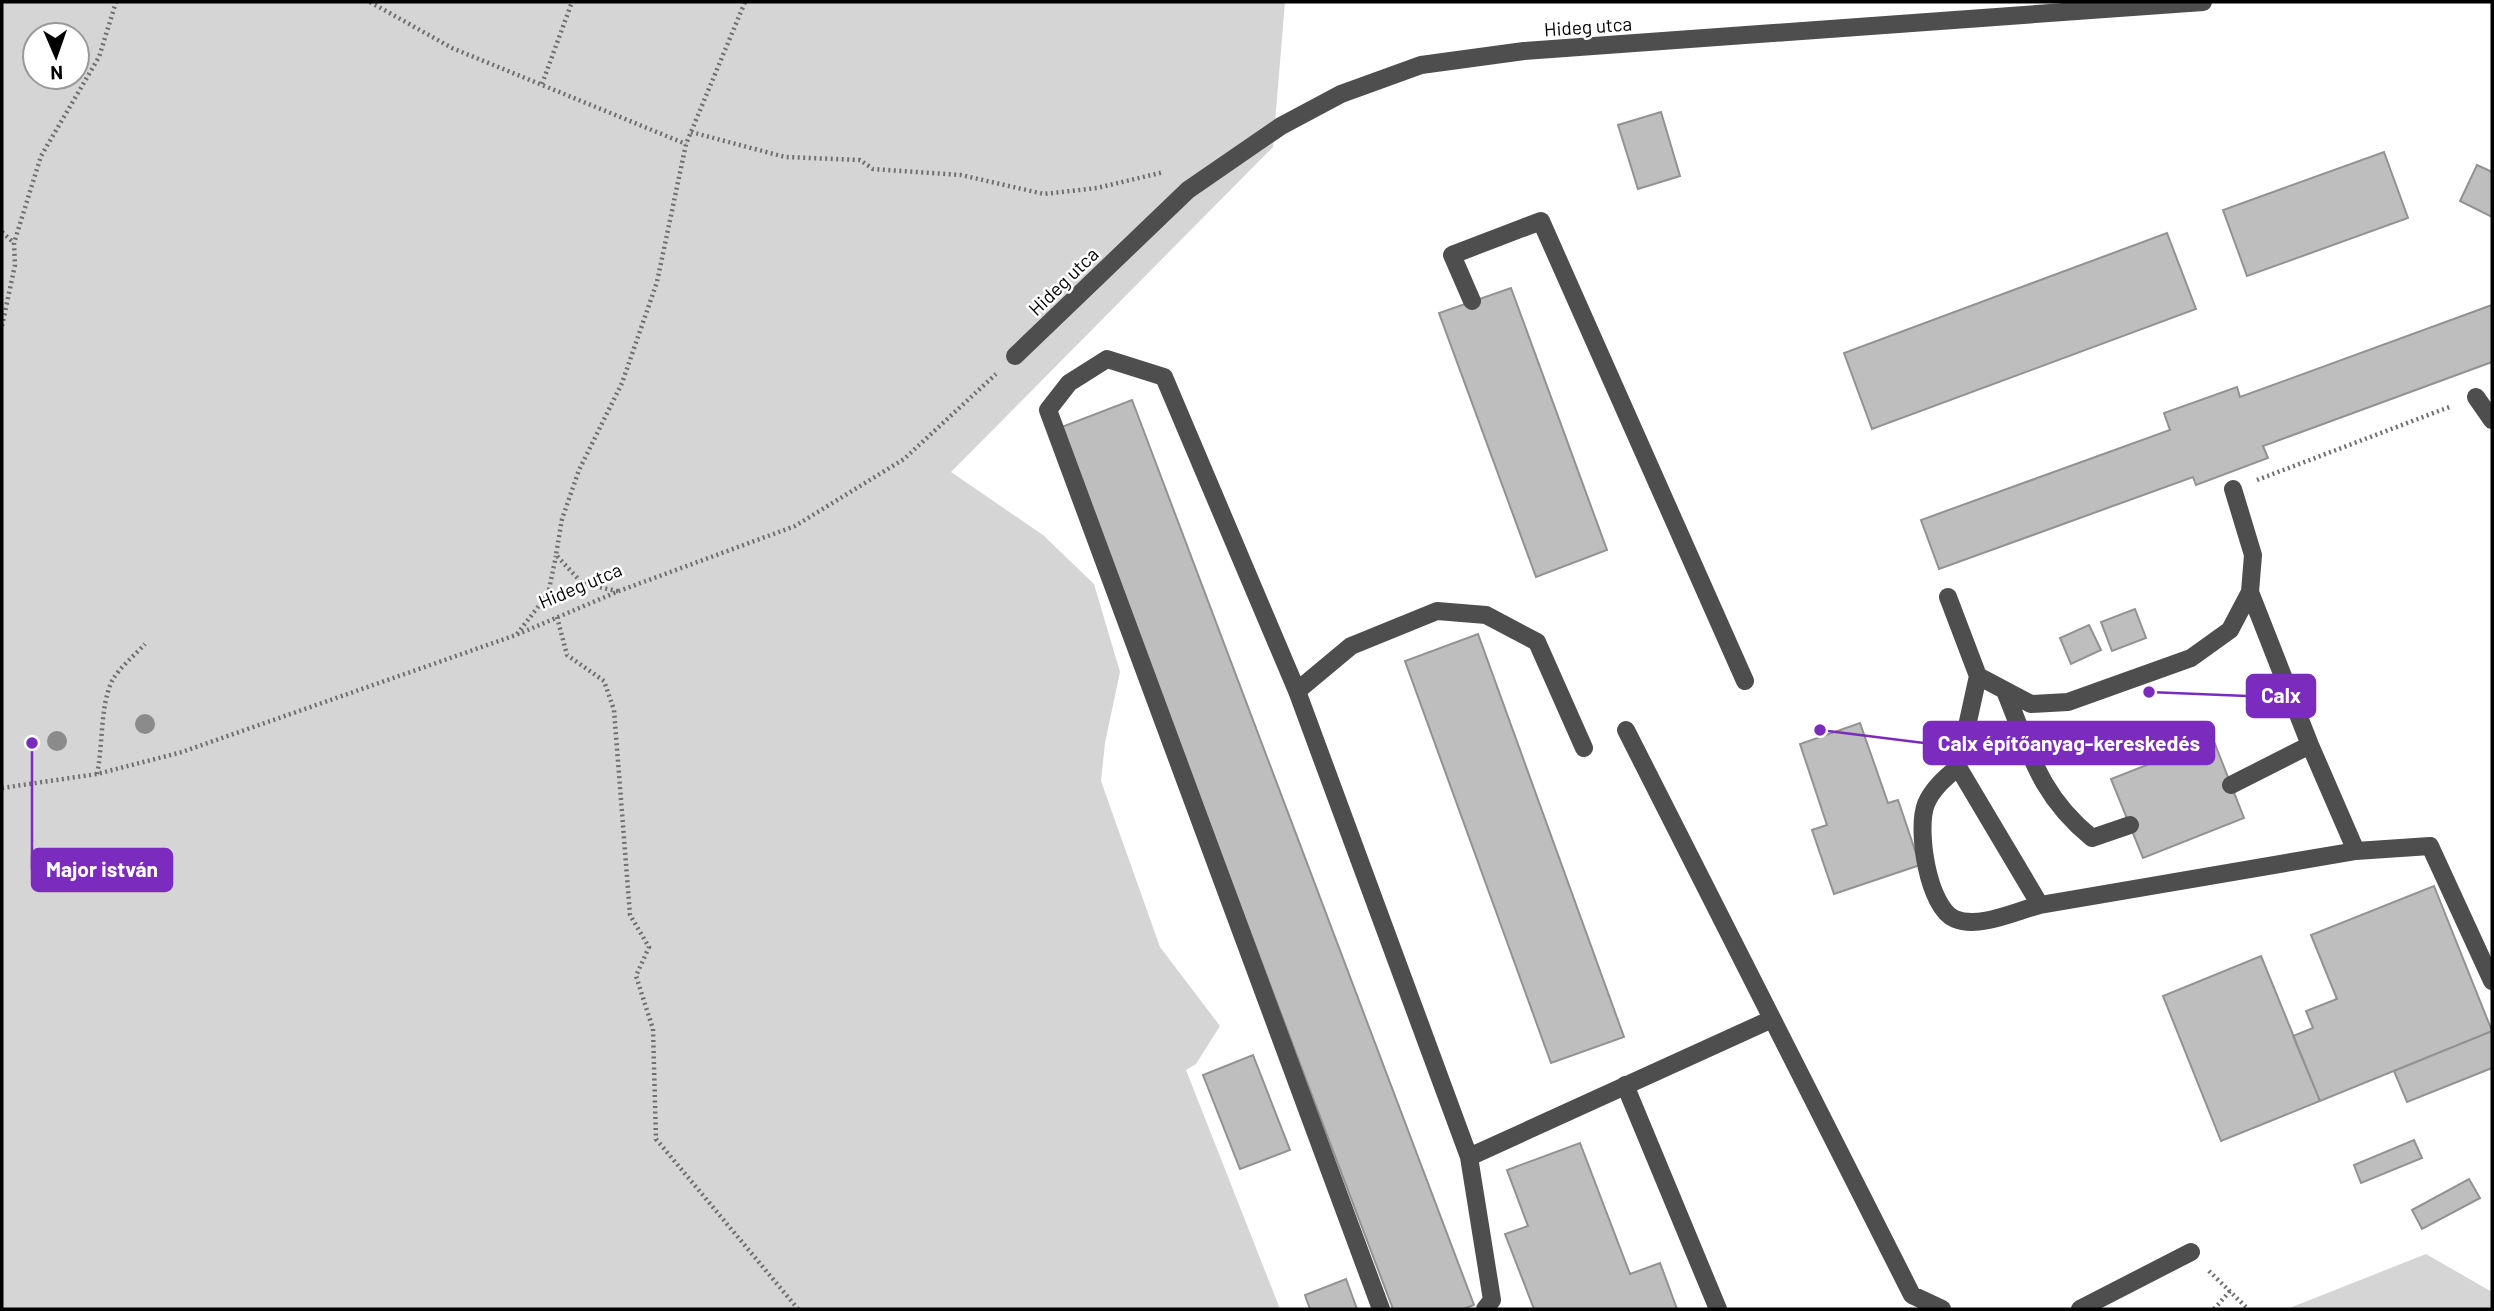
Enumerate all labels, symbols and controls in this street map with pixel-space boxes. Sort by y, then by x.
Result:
street label: Hideg utca [1543,11,1633,41]
north arrow [21,21,91,91]
text: N [50,62,63,85]
street label: Hideg utca [1023,242,1103,320]
street label: Hideg utca [535,557,625,613]
callout: Calx [2247,675,2315,717]
text: Calx [2261,682,2301,707]
callout: Calx építőanyag-kereskedés [1924,722,2214,764]
text: Calx építőanyag-kereskedés [1938,730,2200,755]
callout: Major istván [32,849,172,891]
text: Major istván [46,856,158,881]

